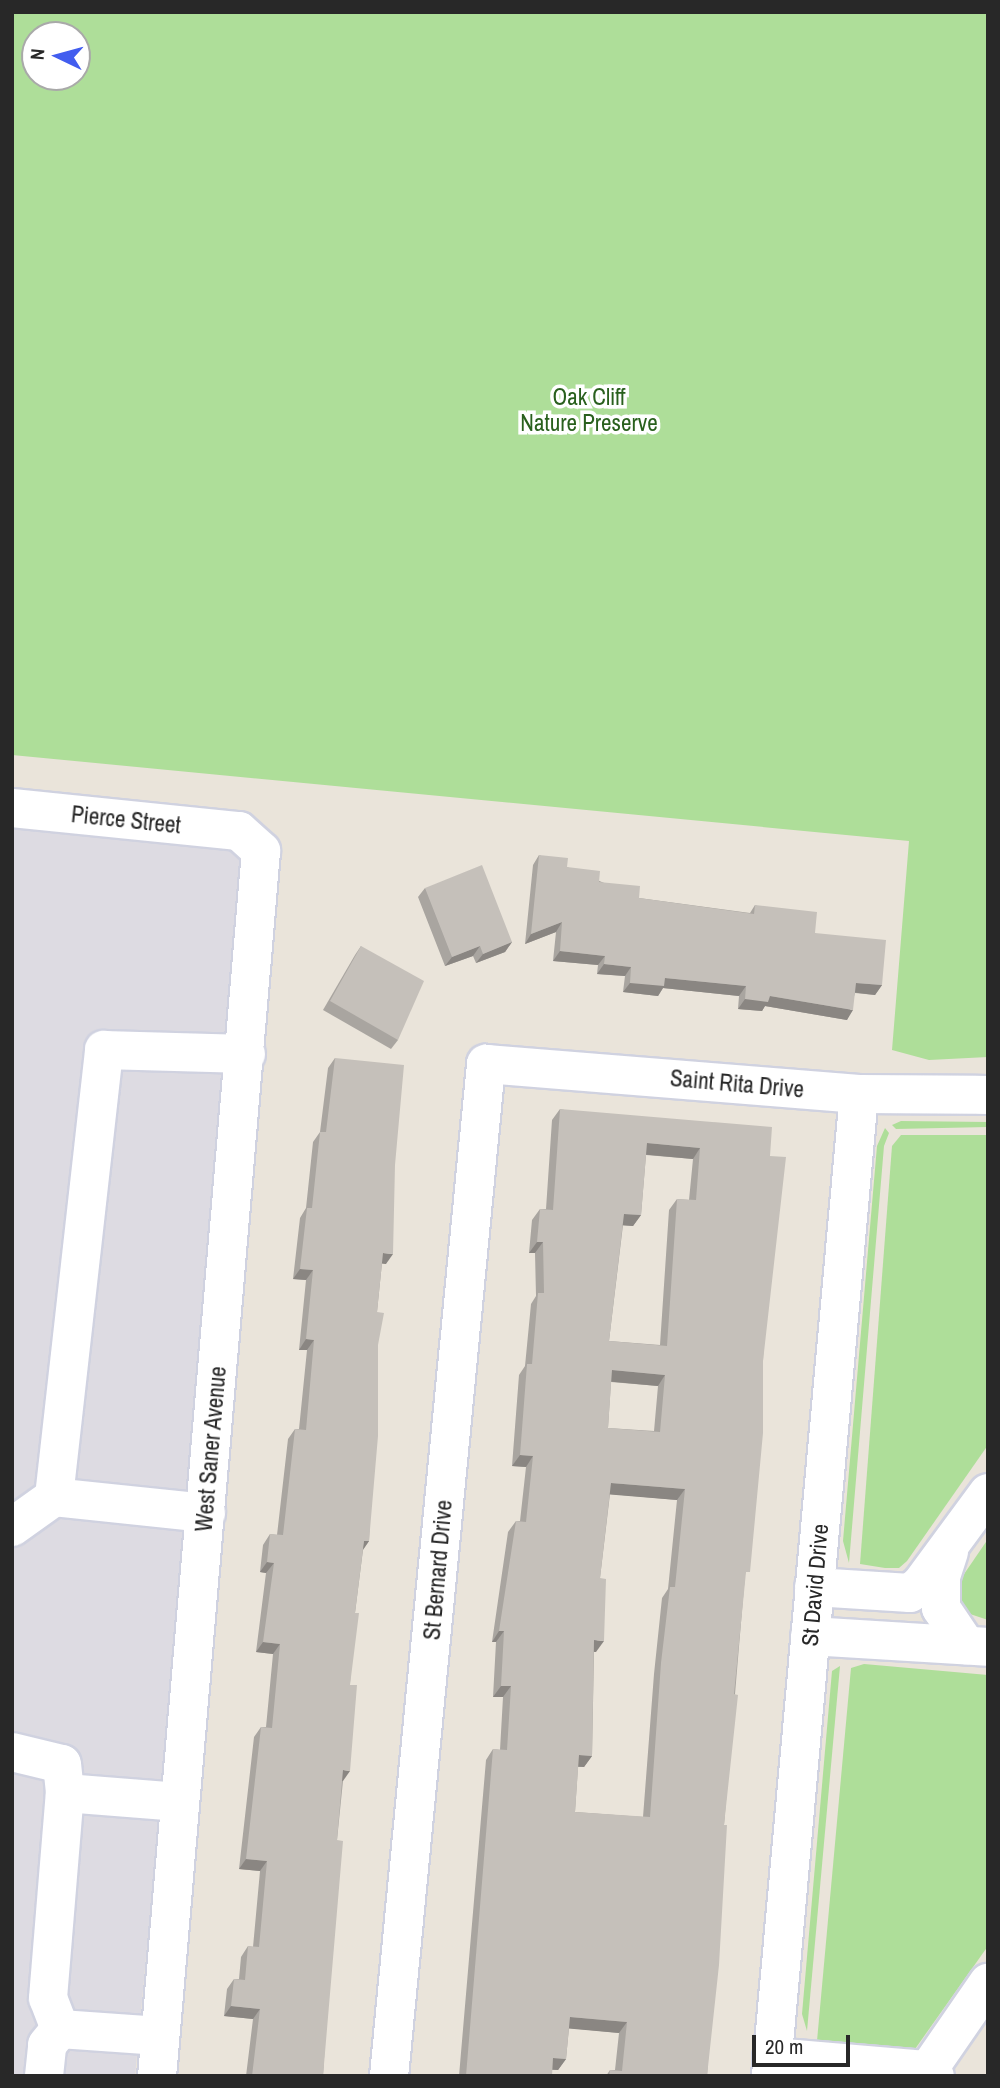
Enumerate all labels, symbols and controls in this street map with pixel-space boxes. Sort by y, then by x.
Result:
north arrow [21,21,91,91]
text: N [24,48,51,61]
park label: Oak Cliff Nature Preserve [520,383,658,437]
street label: Pierce Street [70,801,182,839]
street label: Saint Rita Drive [669,1064,805,1104]
street label: West Saner Avenue [190,1365,232,1533]
street label: St Bernard Drive [418,1499,458,1641]
street label: St David Drive [796,1523,834,1647]
scale bar [755,2022,853,2066]
text: 20 m [765,2032,803,2061]

